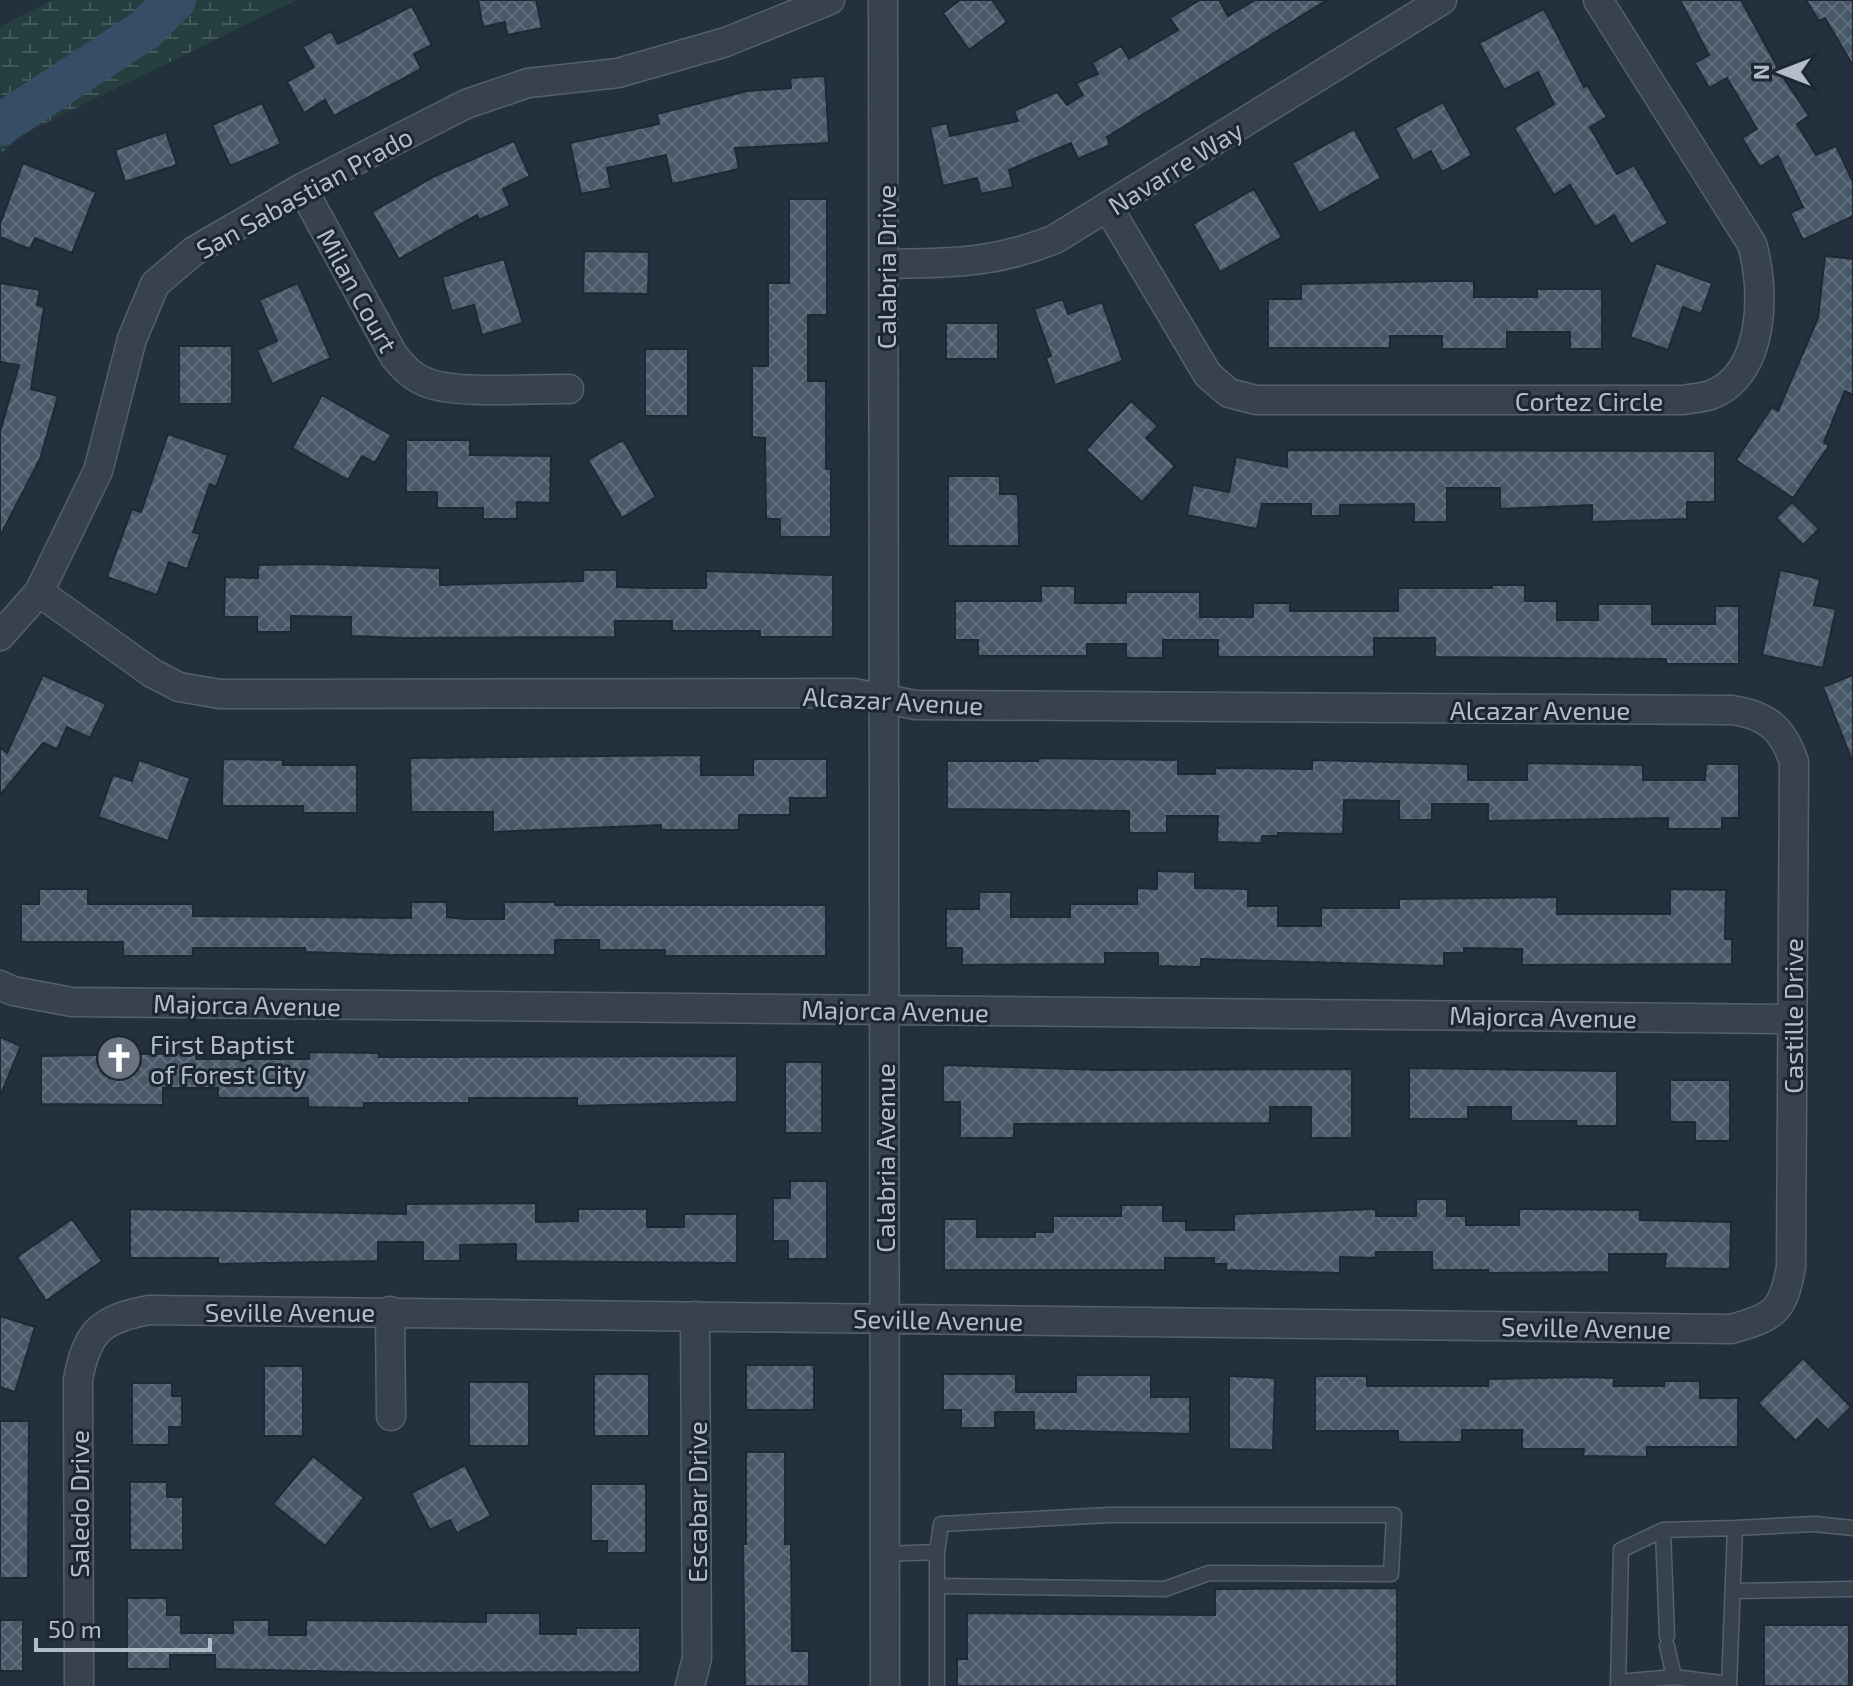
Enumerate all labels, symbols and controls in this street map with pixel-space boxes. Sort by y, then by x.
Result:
north arrow [1741,32,1821,112]
text: N [1747,64,1773,80]
street label: Navarre Way [1102,113,1248,221]
street label: San Sabastian Prado [191,120,417,264]
street label: Calabria Drive [870,185,901,349]
street label: Milan Court [311,223,405,357]
street label: Cortez Circle [1515,385,1663,416]
street label: Alcazar Avenue [802,680,984,720]
street label: Alcazar Avenue [1450,694,1630,725]
street label: Castille Drive [1777,938,1808,1094]
street label: Majorca Avenue [153,987,341,1021]
street label: Majorca Avenue [801,993,989,1027]
street label: Majorca Avenue [1449,999,1637,1033]
place label: First Baptist of Forest City [150,1028,306,1089]
church icon: First Baptist of Forest City [95,1034,143,1082]
street label: Calabria Avenue [869,1063,900,1253]
street label: Seville Avenue [205,1296,375,1327]
street label: Seville Avenue [853,1302,1023,1336]
street label: Seville Avenue [1501,1310,1671,1344]
street label: Escabar Drive [681,1421,712,1583]
street label: Saledo Drive [63,1430,94,1578]
scale bar [36,1602,210,1652]
text: 50 m [48,1614,102,1643]

